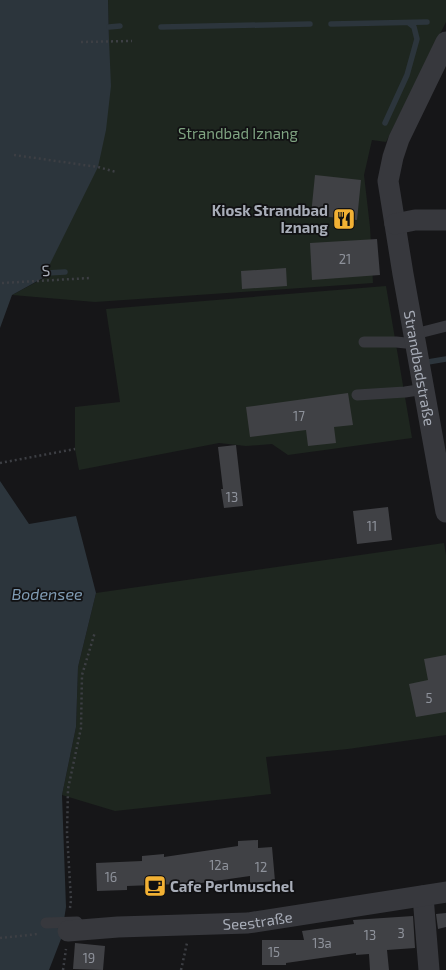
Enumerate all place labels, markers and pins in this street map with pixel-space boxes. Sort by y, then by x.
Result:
place label: Kiosk Strandbad Iznang [212,201,328,236]
restaurant icon: Kiosk Strandbad Iznang [331,206,357,232]
cafe icon: Cafe Perlmuschel [142,873,168,899]
place label: Cafe Perlmuschel [170,877,294,895]

